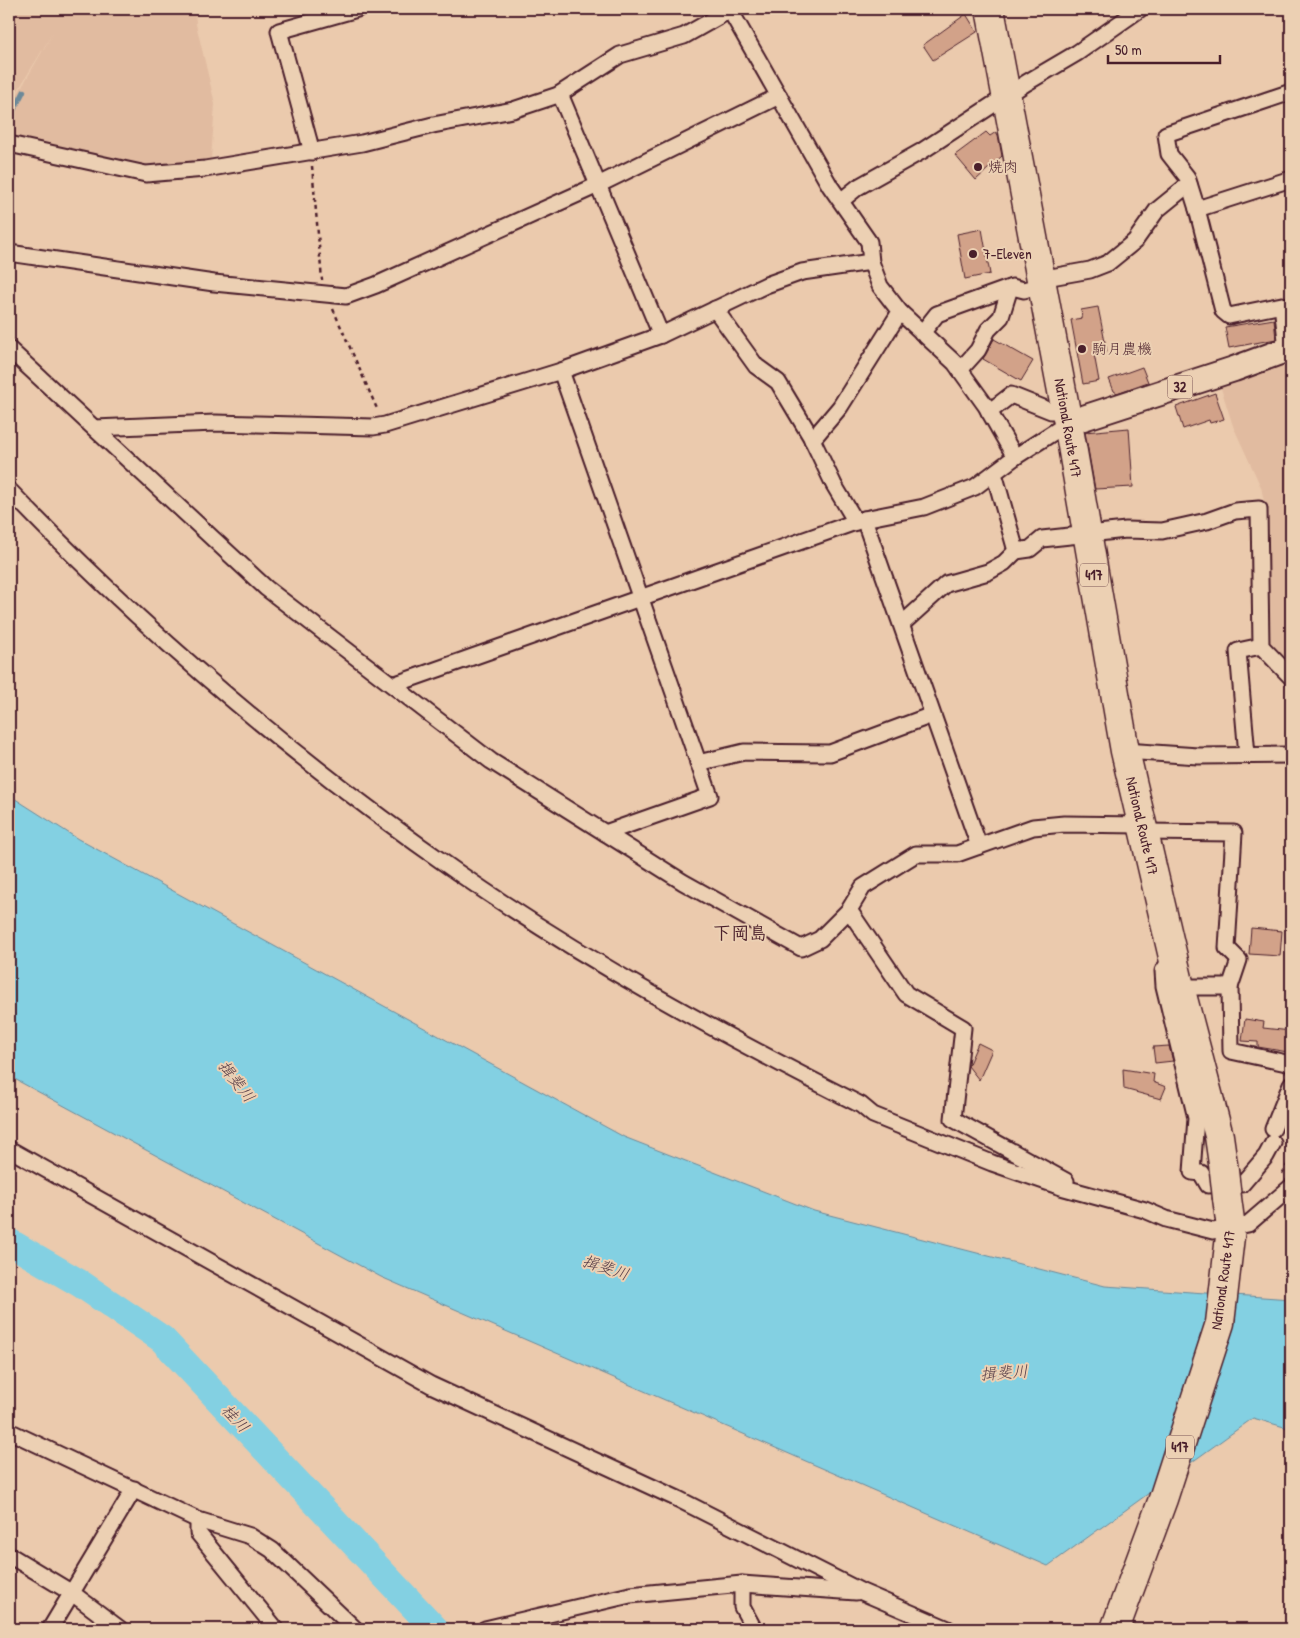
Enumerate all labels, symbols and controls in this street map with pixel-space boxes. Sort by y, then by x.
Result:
scale bar [1108,32,1220,64]
text: 50 m [1115,39,1142,60]
place label: 焼肉 [988,156,1018,177]
marker: 焼肉 [972,161,984,173]
place label: 7-Eleven [983,243,1032,264]
marker: 7-Eleven [967,248,979,260]
place label: 駒月農機 [1092,338,1152,359]
marker: 駒月農機 [1076,343,1088,355]
road number: 32 [1168,376,1192,398]
street label: National Route 417 [1049,377,1088,479]
road number: 417 [1080,564,1108,586]
street label: National Route 417 [1121,775,1164,877]
district label: 下岡島 [713,920,767,945]
water label: 揖斐川 [214,1055,260,1107]
street label: National Route 417 [1205,1229,1240,1331]
water label: 揖斐川 [580,1249,632,1285]
water label: 揖斐川 [979,1359,1029,1385]
water label: 桂川 [217,1399,255,1437]
road number: 417 [1166,1435,1194,1458]

